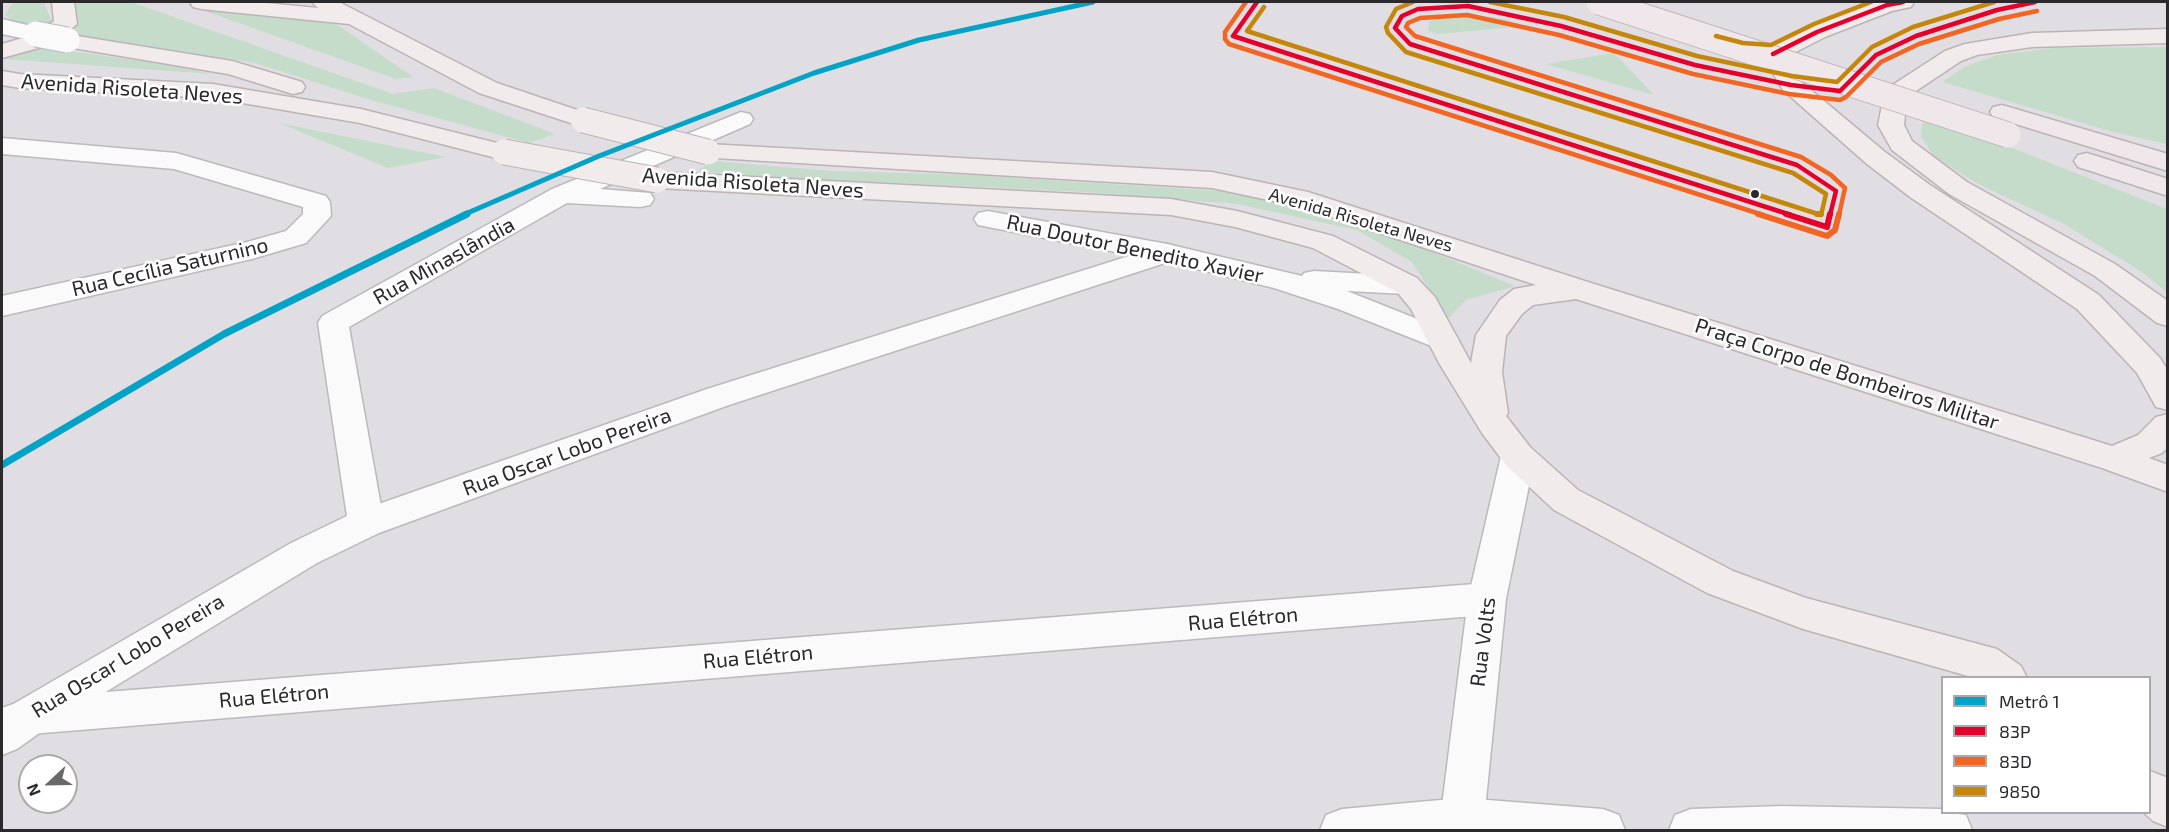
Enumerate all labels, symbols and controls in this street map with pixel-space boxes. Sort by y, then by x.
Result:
street label: Avenida Risoleta Neves [20,69,244,109]
street label: Avenida Risoleta Neves [641,163,865,203]
street label: Avenida Risoleta Neves [1267,183,1455,257]
unlabelled marker [1749,188,1761,200]
street label: Rua Doutor Benedito Xavier [1004,209,1266,289]
street label: Rua Minaslândia [369,212,519,310]
street label: Rua Cecília Saturnino [69,232,271,302]
street label: Praça Corpo de Bombeiros Militar [1692,313,2002,435]
street label: Rua Oscar Lobo Pereira [459,403,675,501]
street label: Rua Oscar Lobo Pereira [27,589,229,723]
street label: Rua Volts [1465,596,1501,688]
street label: Rua Elétron [1187,602,1299,636]
street label: Rua Elétron [702,640,814,674]
legend [1941,676,2151,814]
street label: Rua Elétron [218,679,330,713]
text: Metrô 1 [1999,690,2060,712]
text: 83P [1999,720,2031,742]
text: 83D [1999,750,2032,772]
north arrow [18,754,78,814]
text: 9850 [1999,780,2041,802]
text: N [22,781,44,799]

